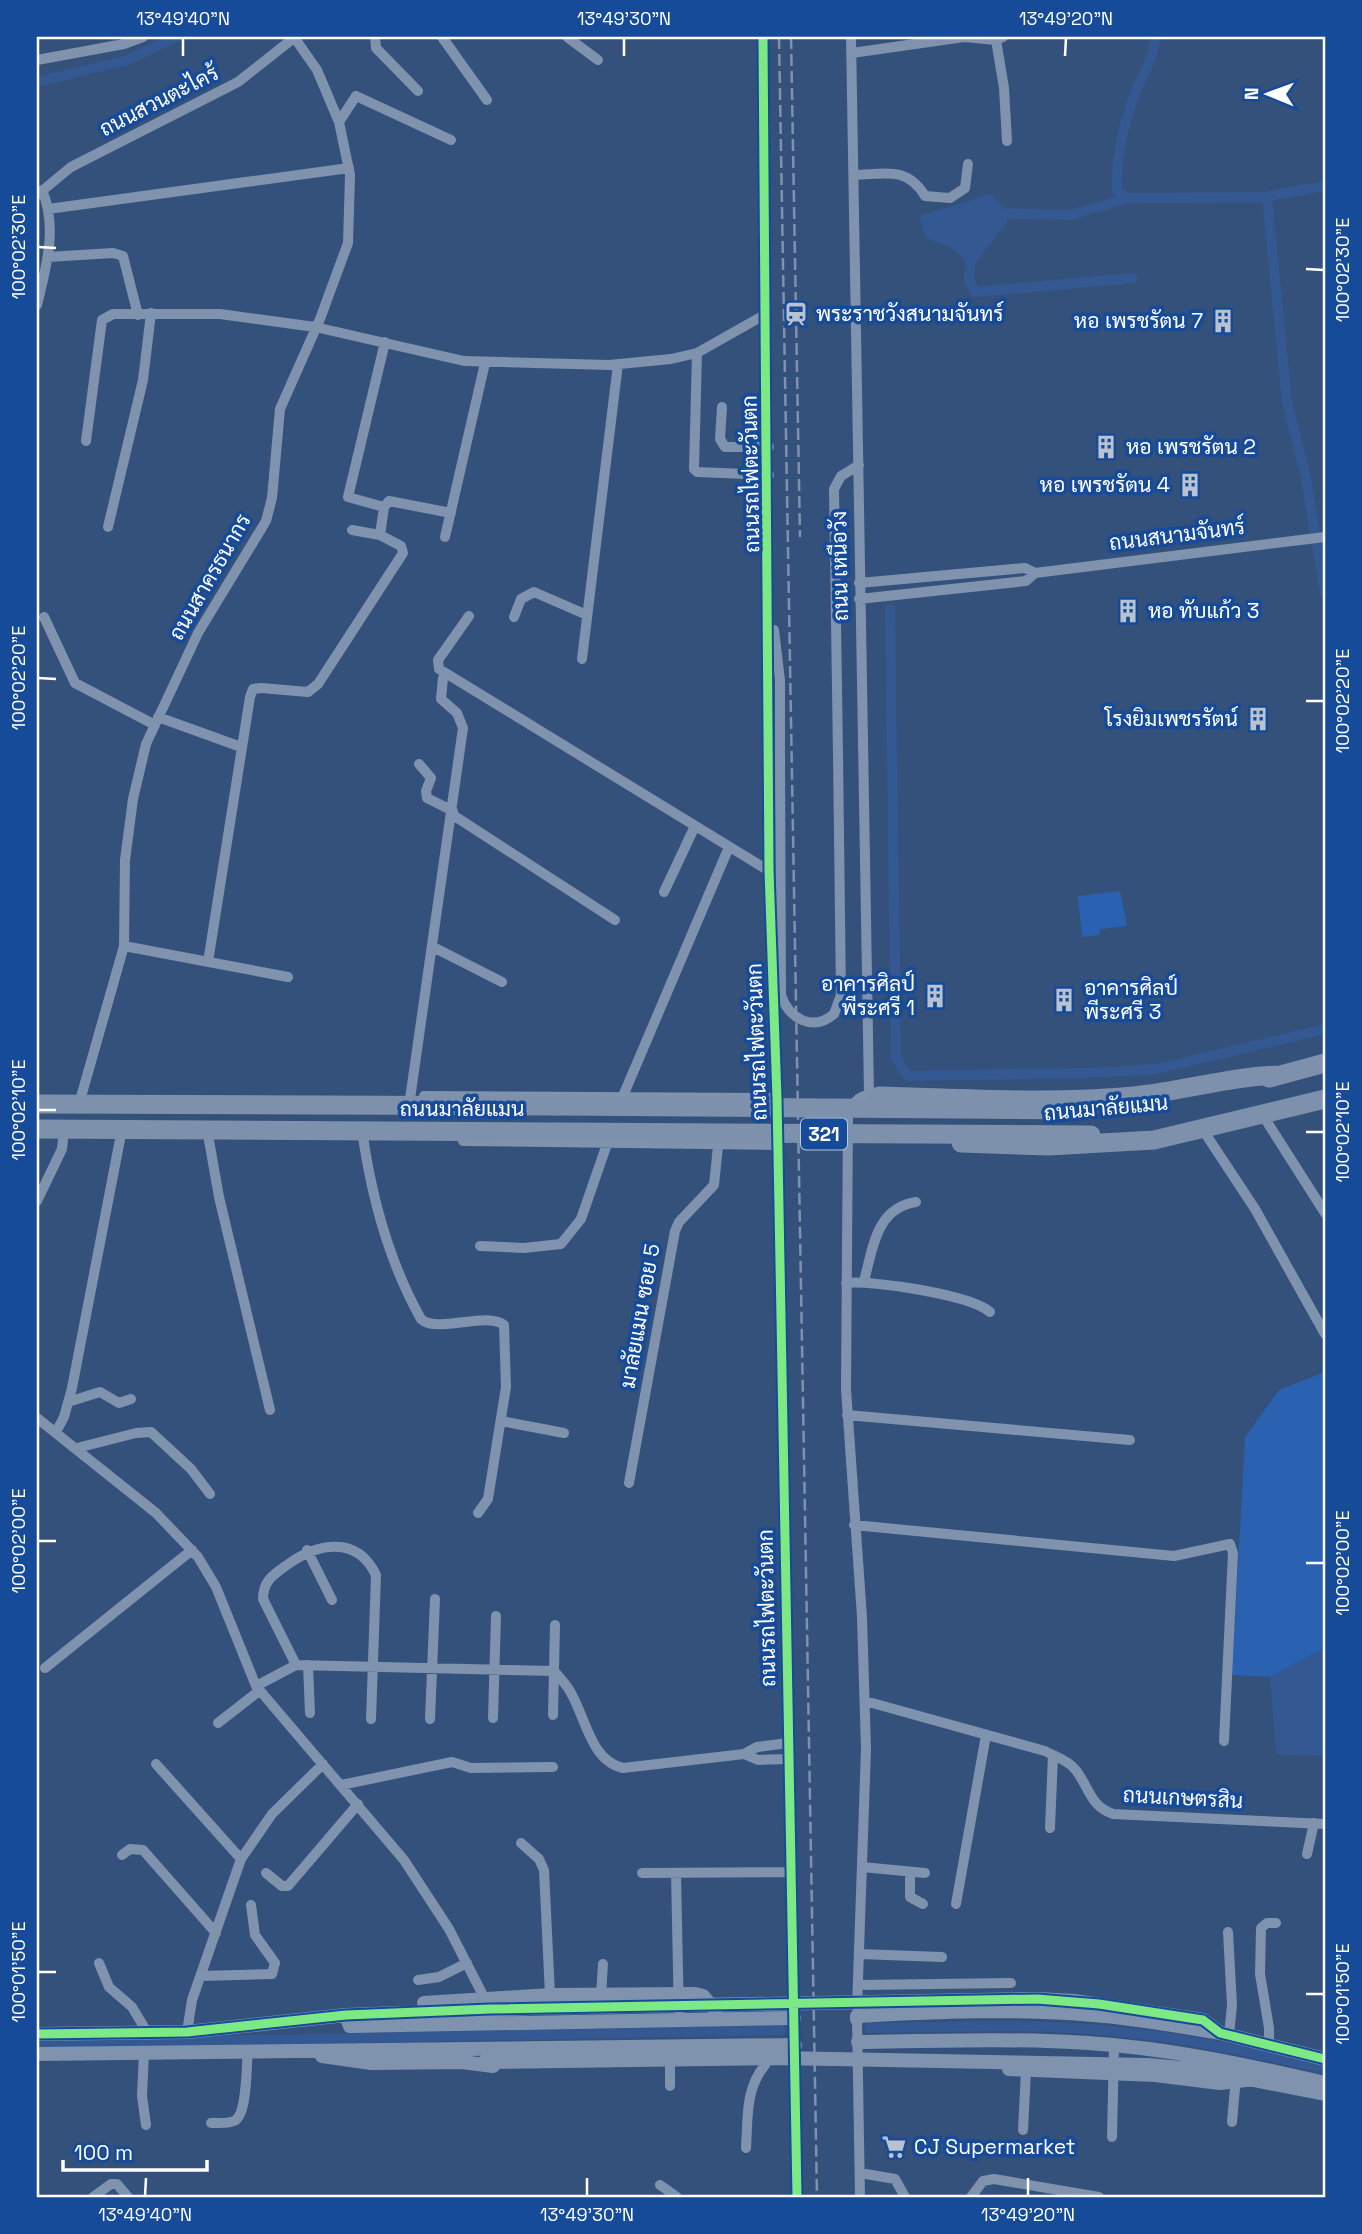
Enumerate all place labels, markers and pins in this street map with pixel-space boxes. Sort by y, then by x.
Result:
station icon: พระราชวังสนามจันทร์ [782,300,810,328]
place label: พระราชวังสนามจันทร์ [816,300,1004,327]
place label: หอ เพรชรัตน 7 [1074,307,1203,334]
building icon: หอ เพรชรัตน 7 [1209,307,1237,335]
building icon: หอ เพรชรัตน 2 [1092,433,1120,461]
place label: หอ เพรชรัตน 2 [1126,433,1256,460]
place label: หอ เพรชรัตน 4 [1040,471,1170,498]
building icon: หอ เพรชรัตน 4 [1176,471,1204,499]
building icon: หอ ทับแก้ว 3 [1114,597,1142,625]
place label: หอ ทับแก้ว 3 [1148,597,1260,624]
place label: โรงยิมเพชรรัตน์ [1104,705,1238,732]
building icon: โรงยิมเพชรรัตน์ [1244,705,1272,733]
place label: อาคารศิลป์ พีระศรี 1 [821,969,915,1021]
place label: อาคารศิลป์ พีระศรี 3 [1084,973,1178,1025]
building icon: อาคารศิลป์ พีระศรี 1 [921,982,949,1010]
building icon: อาคารศิลป์ พีระศรี 3 [1050,986,1078,1014]
supermarket icon: CJ Supermarket [880,2133,908,2161]
place label: CJ Supermarket [914,2133,1075,2160]

